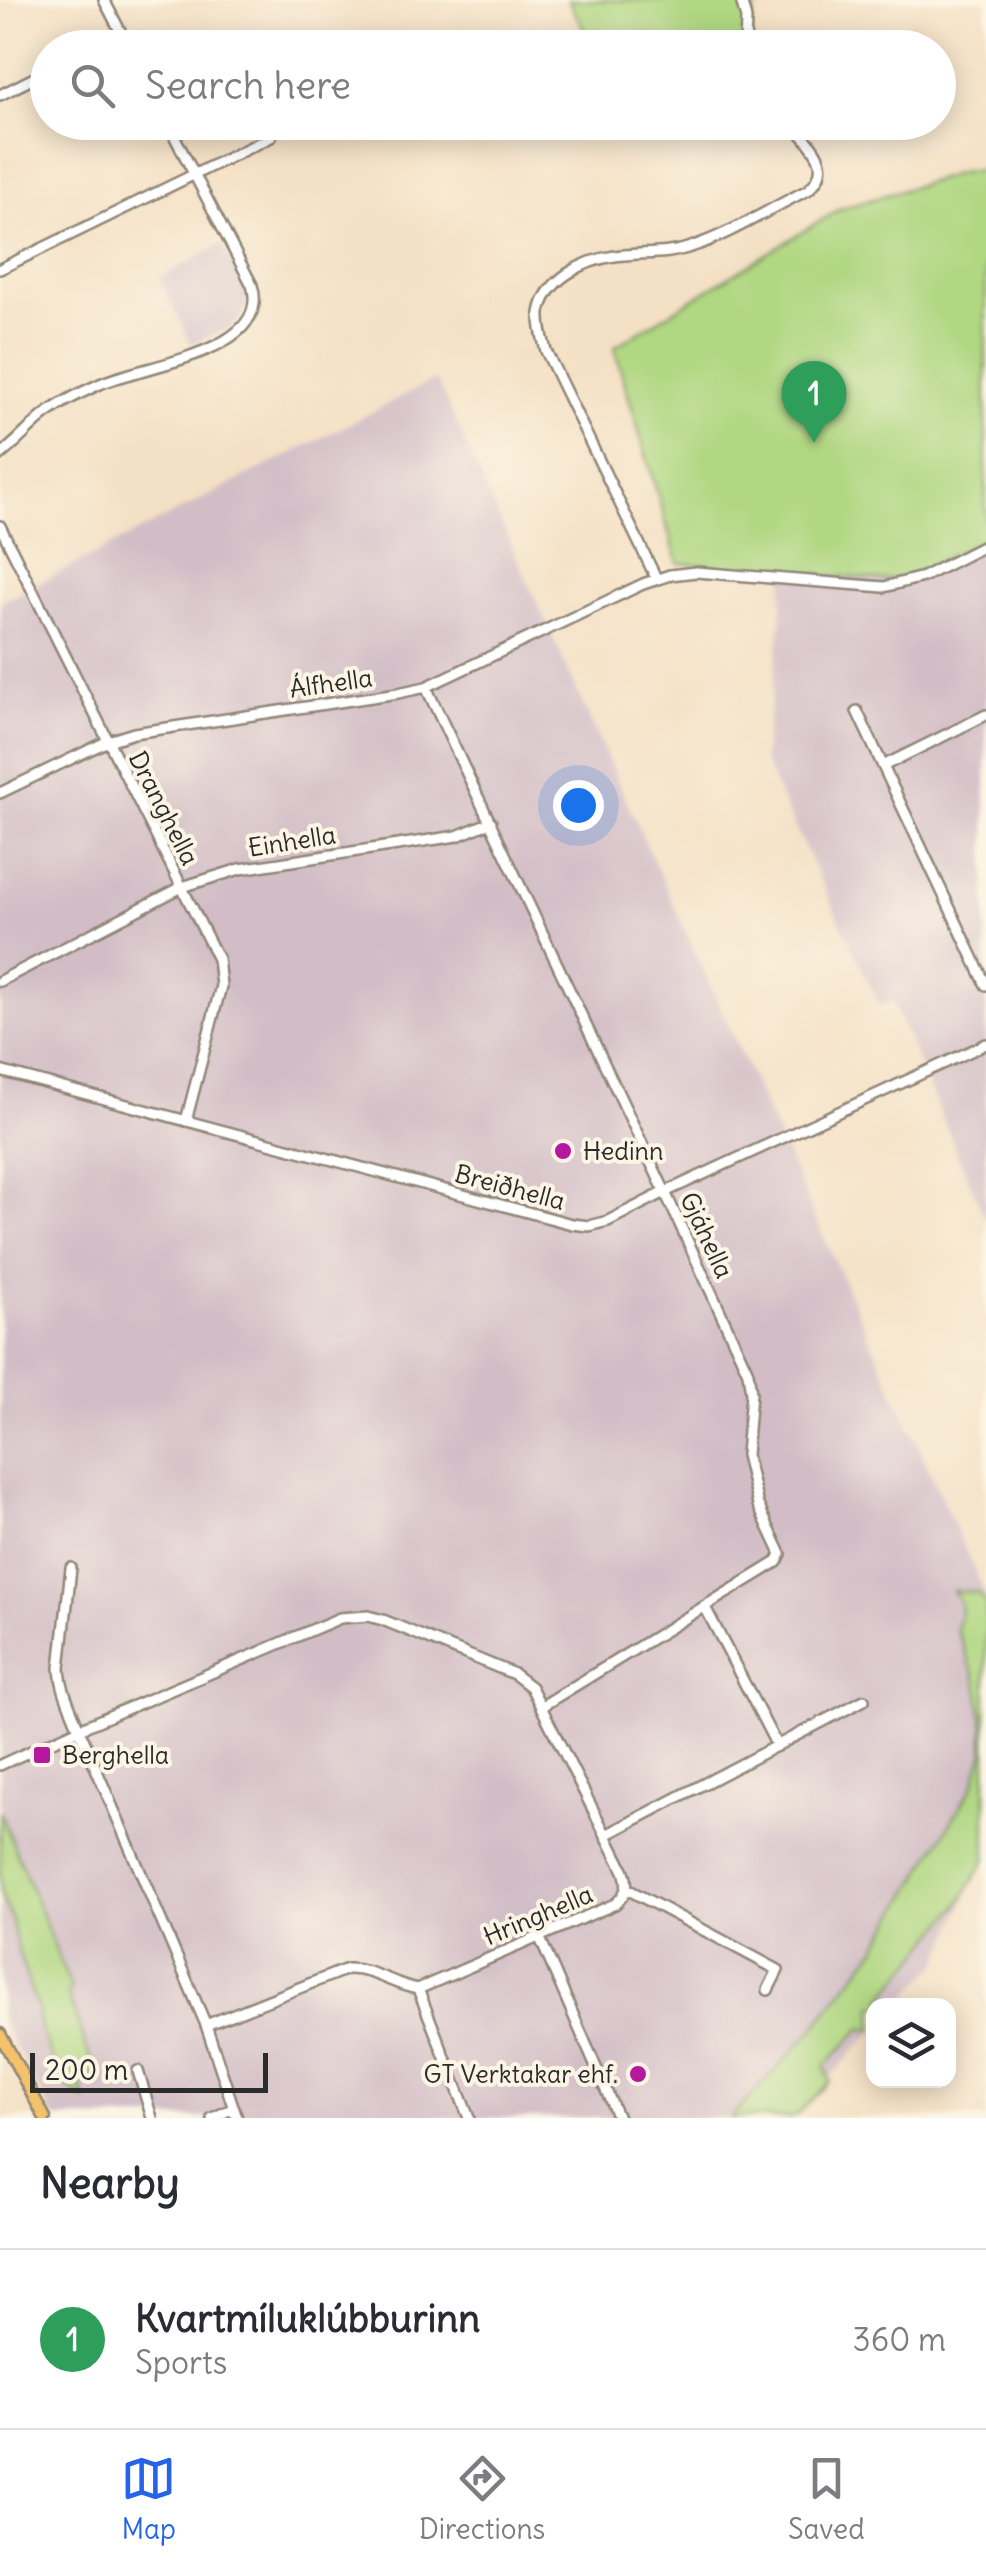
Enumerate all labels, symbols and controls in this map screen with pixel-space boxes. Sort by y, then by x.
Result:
search box [30,30,956,140]
icon: search [65,58,120,113]
text: Search here [145,62,351,109]
pin: 1 [782,360,846,443]
street label: Álfhella [288,661,374,705]
street label: Dranghella [122,746,206,870]
your location [553,780,604,831]
street label: Einhella [246,818,338,864]
place label: Hedinn [583,1135,664,1167]
marker: Hedinn [552,1140,574,1162]
street label: Breiðhella [452,1157,568,1217]
street label: Gjáhella [673,1187,741,1283]
place label: Berghella [62,1739,169,1771]
marker: Berghella [31,1744,53,1766]
street label: Hringhella [479,1878,597,1952]
map controls [866,1998,956,2088]
button: layers [866,1998,956,2088]
scale bar [30,2048,268,2092]
text: 200 m [45,2052,128,2088]
place label: GT Verktakar ehf. [423,2058,618,2090]
marker: GT Verktakar ehf. [627,2063,649,2085]
text: Nearby [40,2157,179,2209]
text: Kvartmíluklúbburinn [135,2295,480,2342]
text: 1 [66,2319,79,2360]
text: 360 m [853,2319,946,2360]
text: Sports [135,2342,227,2383]
tab: Map [121,2451,176,2547]
tab: Directions [419,2451,545,2547]
tab: Saved [788,2451,865,2547]

